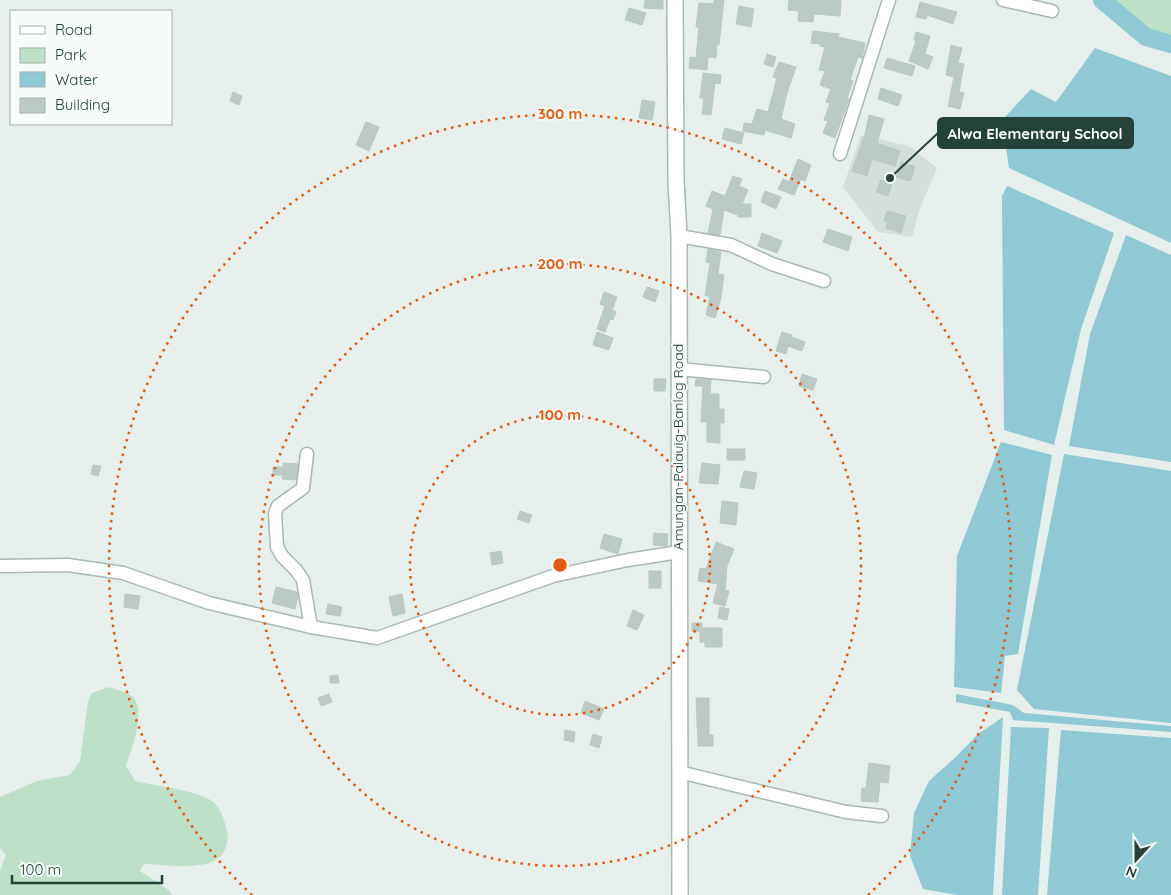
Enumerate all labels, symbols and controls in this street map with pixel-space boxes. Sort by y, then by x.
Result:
legend [10,10,172,125]
text: Road [55,20,92,39]
text: Park [55,45,87,64]
text: Water [55,70,98,89]
text: Building [55,95,110,114]
text: 300 m [538,104,582,123]
callout: Alwa Elementary School [938,118,1133,148]
text: Alwa Elementary School [948,124,1122,143]
text: 200 m [538,254,583,273]
street label: Amungan-Palauig-Banlog Road [669,344,687,550]
text: 100 m [539,405,581,424]
centre of rings [551,556,569,574]
north arrow [1111,835,1161,885]
scale bar [12,852,162,884]
text: 100 m [20,860,61,879]
text: N [1123,862,1139,882]

